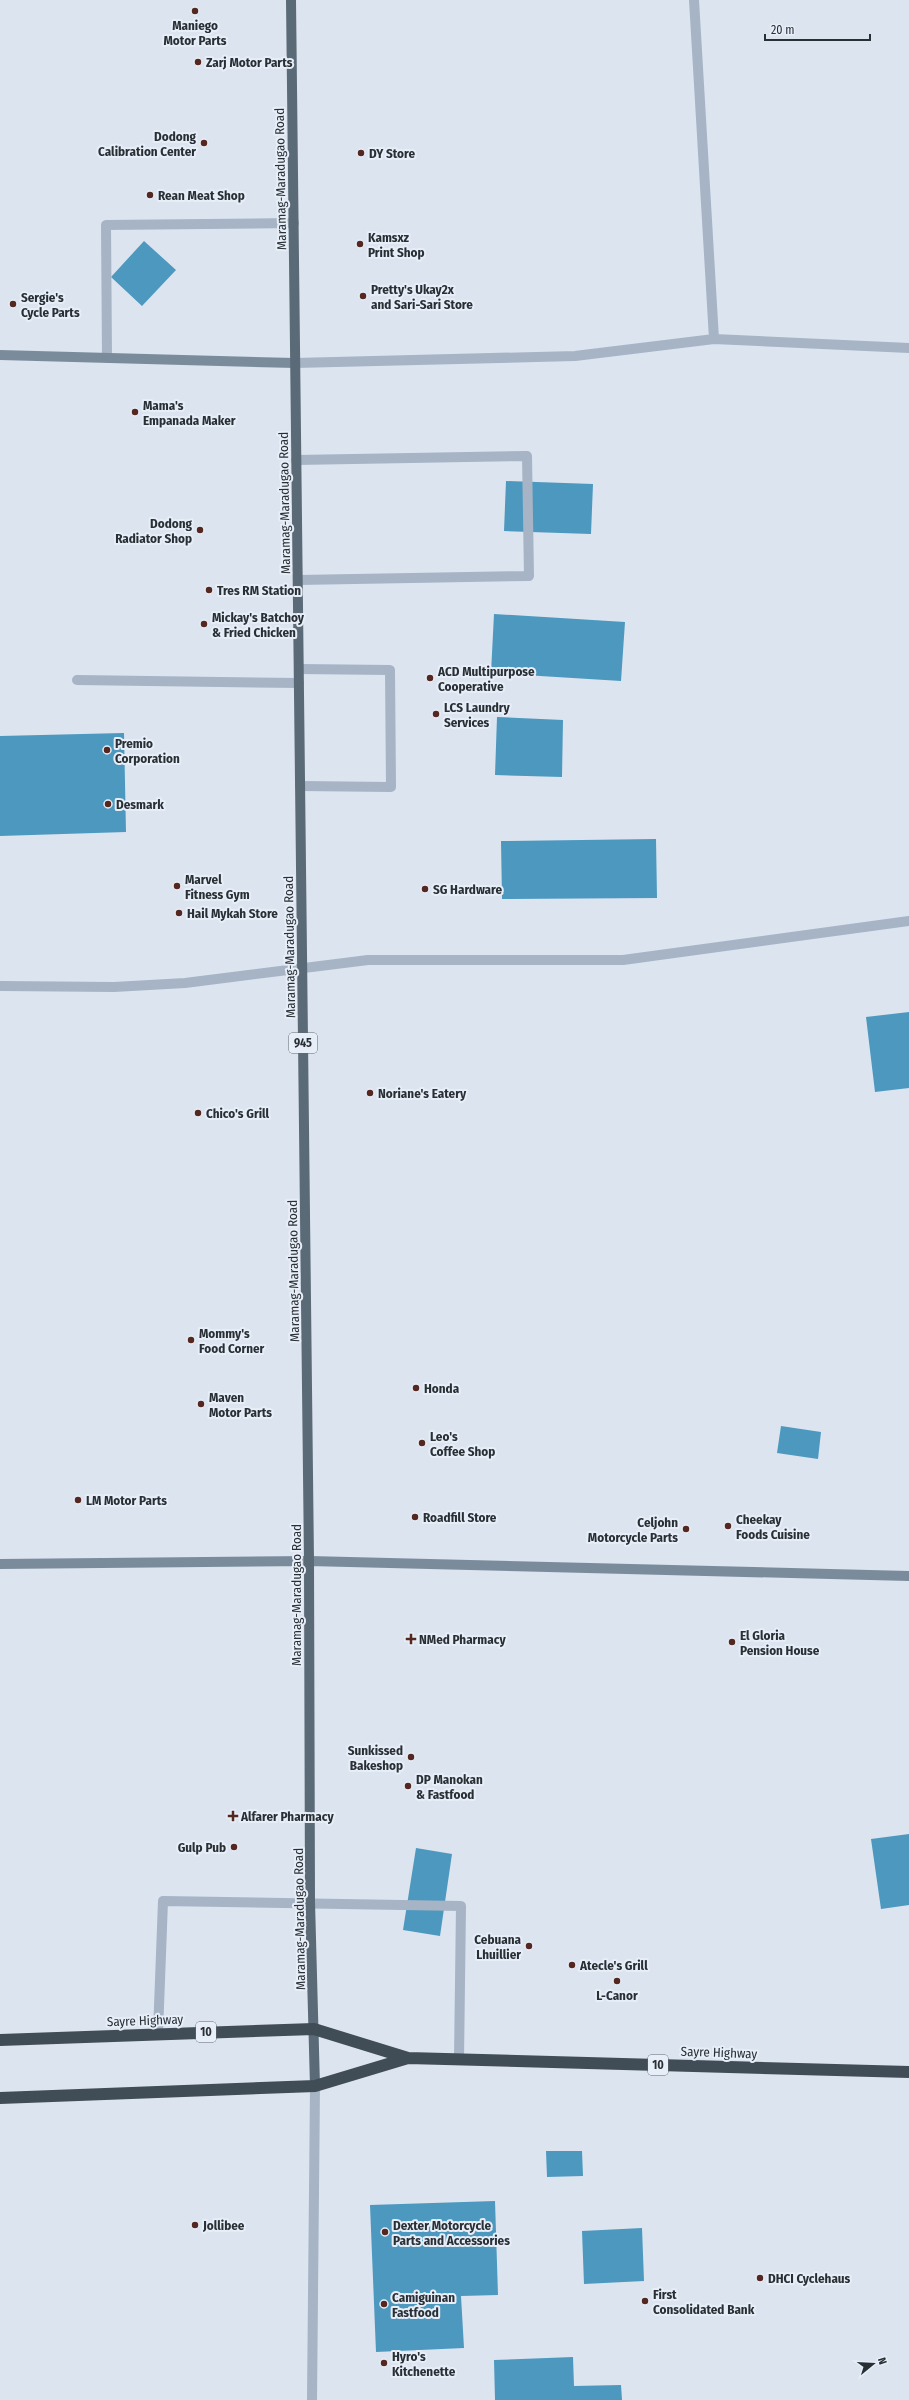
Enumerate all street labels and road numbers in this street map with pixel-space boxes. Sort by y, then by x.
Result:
street label: Maramag-Maradugao Road [272,108,289,250]
street label: Maramag-Maradugao Road [276,432,293,574]
street label: Maramag-Maradugao Road [281,876,298,1018]
road number: 945 [289,1033,317,1053]
street label: Maramag-Maradugao Road [285,1200,302,1342]
street label: Maramag-Maradugao Road [289,1524,304,1666]
street label: Maramag-Maradugao Road [291,1848,308,1990]
street label: Sayre Highway [107,2012,184,2029]
road number: 10 [196,2022,216,2042]
street label: Sayre Highway [680,2044,758,2061]
road number: 10 [648,2055,668,2075]

